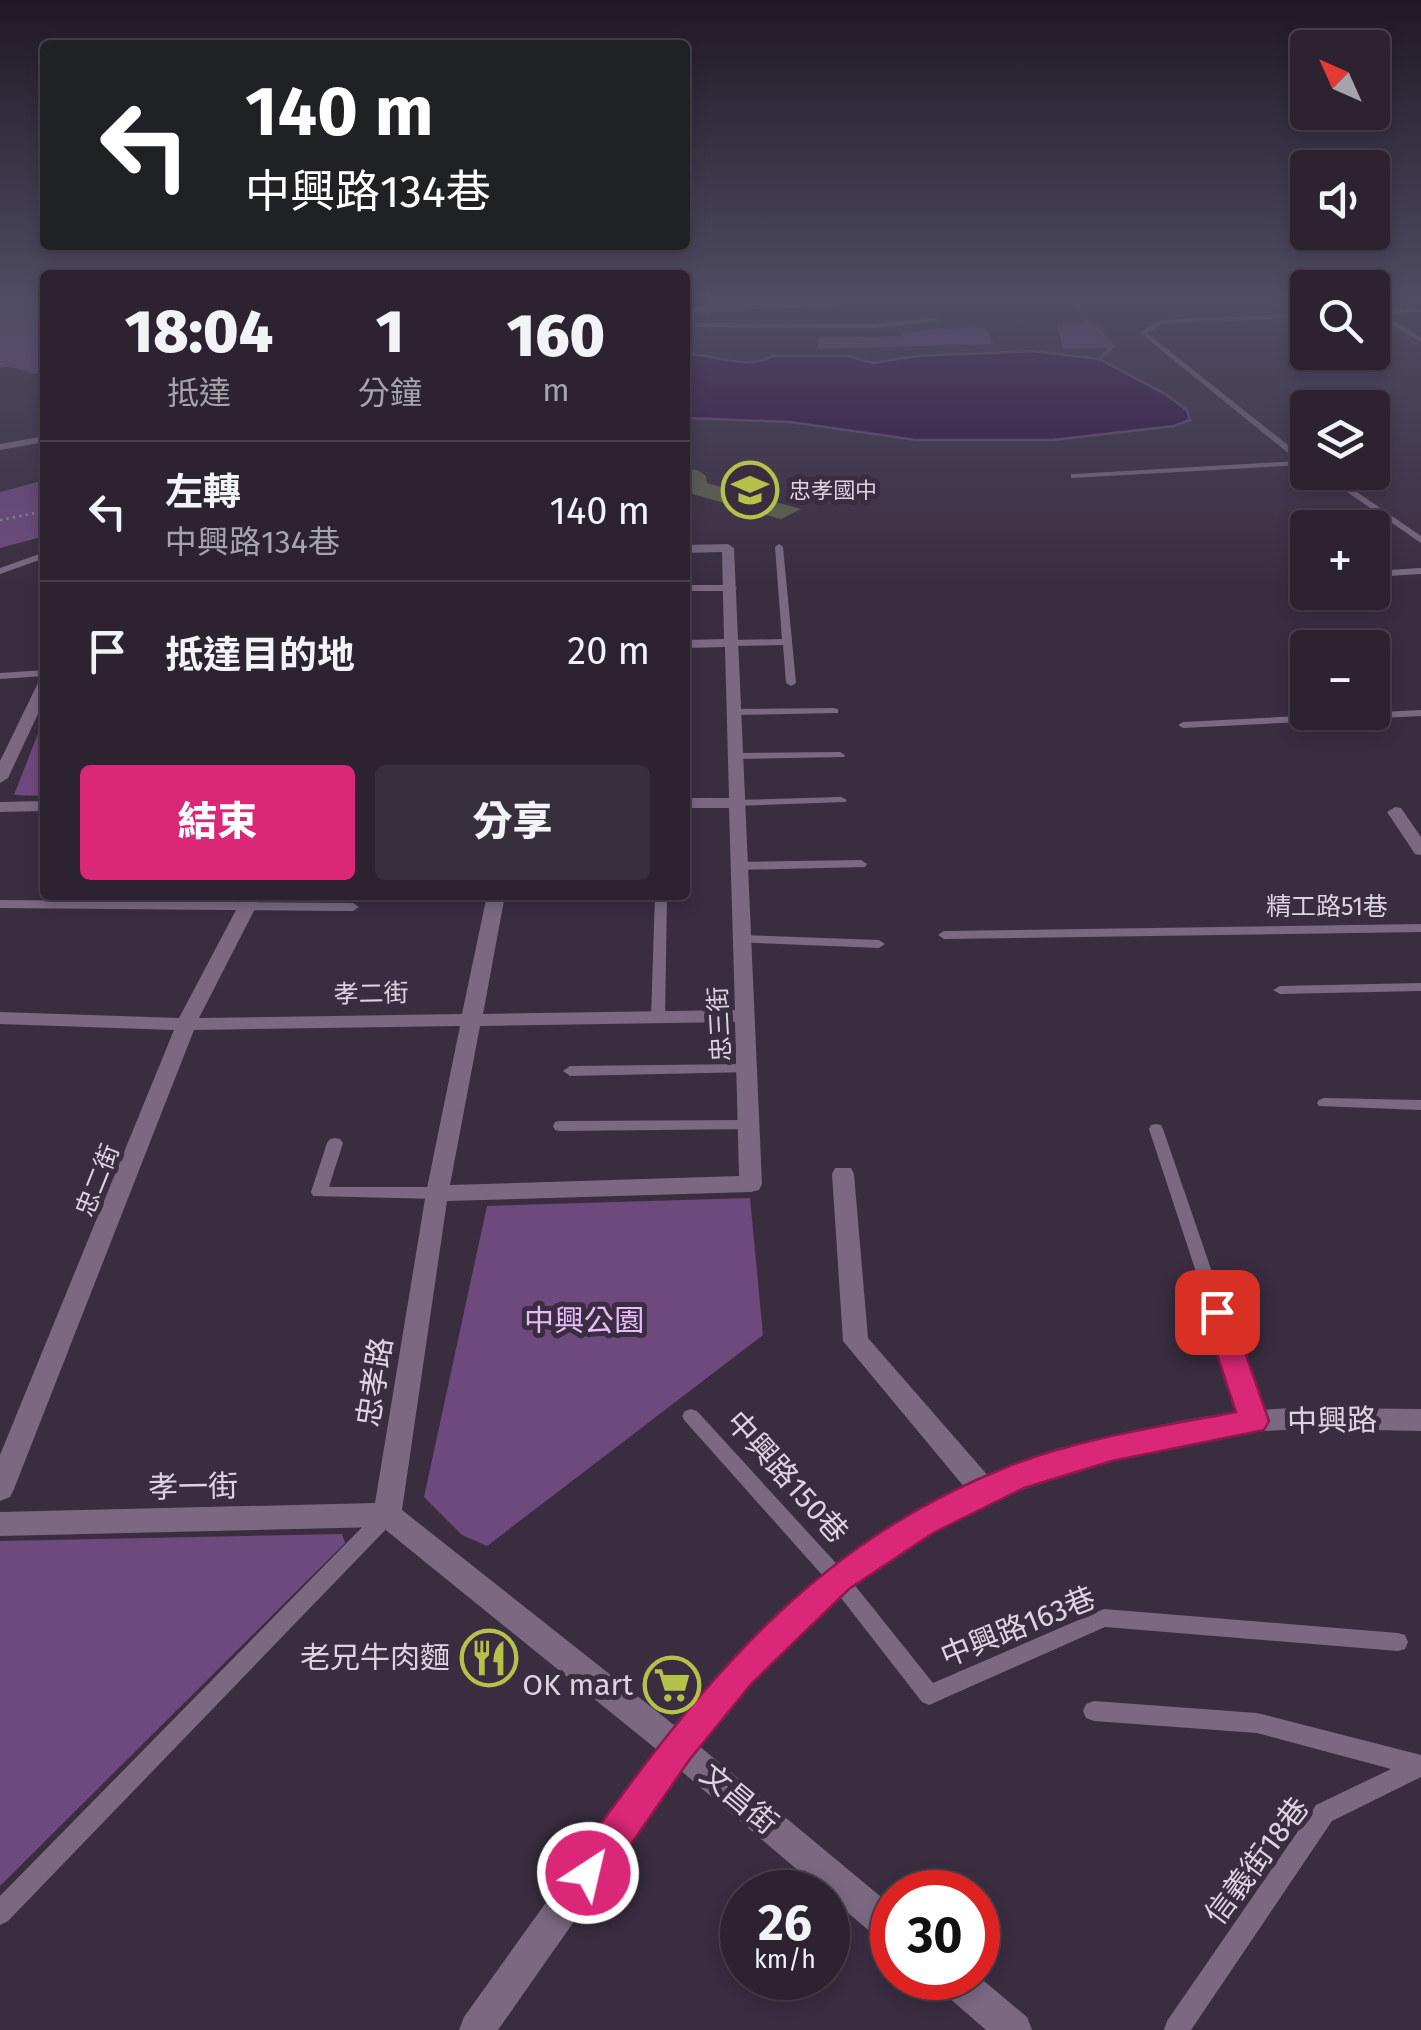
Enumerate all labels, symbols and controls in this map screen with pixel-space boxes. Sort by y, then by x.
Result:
north arrow [1290,30,1390,130]
map controls [1290,30,1390,730]
text: 140 m [245,70,434,154]
icon: left [80,80,210,210]
button: sound [1290,150,1390,250]
text: 中興路134巷 [245,165,491,219]
button: search [1290,270,1390,370]
text: 18:04 [125,296,273,368]
text: 1 [376,296,404,368]
text: 160 [507,300,605,372]
text: m [542,371,570,409]
text: 抵達 [167,374,231,412]
text: 分鐘 [358,374,422,412]
button: layers [1290,390,1390,490]
school or university icon: 忠孝國中 [720,460,780,520]
text: 左轉 [165,469,241,515]
place label: 忠孝國中 [789,477,877,504]
icon: left [80,484,135,539]
text: 140 m [549,488,650,534]
button: + [1290,510,1390,610]
text: 中興路134巷 [165,523,340,561]
icon: arrive [80,624,135,679]
text: 20 m [567,628,650,674]
button: − [1290,630,1390,730]
text: 抵達目的地 [165,632,355,678]
button: 結束 [80,765,355,880]
button: 分享 [375,765,650,880]
street label: 精工路51巷 [1266,892,1388,922]
street label: 孝二街 [333,978,409,1010]
street label: 忠三街 [703,986,737,1062]
street label: 忠二街 [70,1140,126,1221]
pin [1175,1270,1260,1355]
icon: arrive [1190,1285,1245,1340]
park label: 中興公園 [524,1303,644,1339]
street label: 忠孝路 [350,1335,400,1429]
street label: 中興路 [1287,1402,1377,1440]
street label: 中興路150巷 [718,1404,856,1550]
street label: 孝一街 [148,1468,238,1506]
street label: 中興路163巷 [935,1580,1101,1674]
restaurant icon: 老兄牛肉麵 [459,1628,519,1688]
place label: 老兄牛肉麵 [300,1640,450,1676]
supermarket icon: OK mart [642,1655,702,1715]
place label: OK mart [522,1667,633,1703]
street label: 文昌街 [693,1756,785,1842]
street label: 信義街18巷 [1198,1790,1316,1932]
position arrow [536,1821,640,1925]
speed limit sign: 30 [870,1870,1000,2000]
text: 26 [758,1893,812,1953]
text: km/h [754,1945,816,1975]

